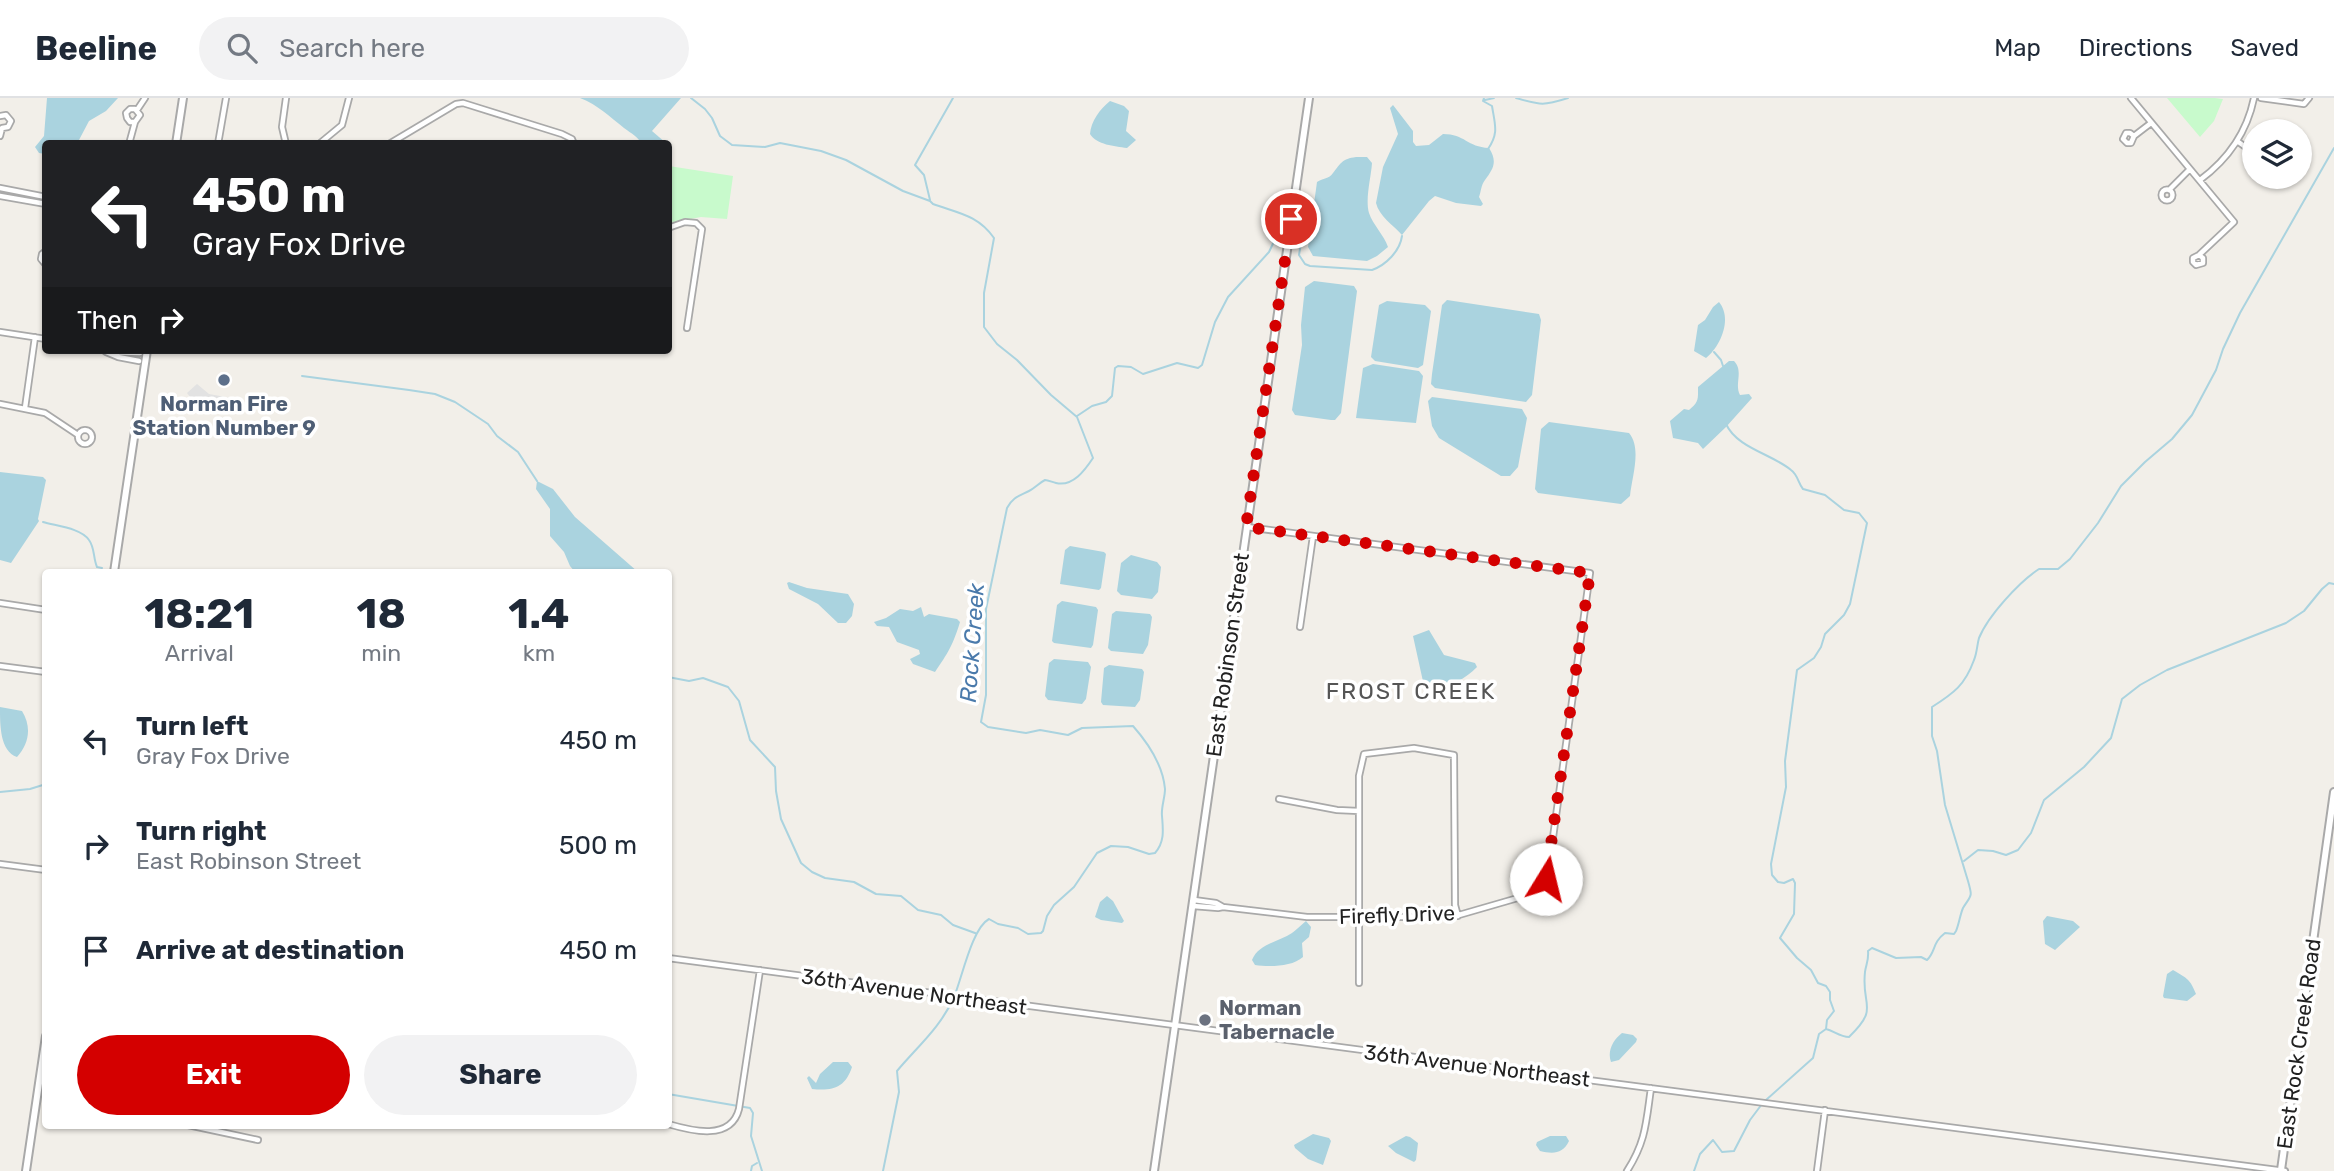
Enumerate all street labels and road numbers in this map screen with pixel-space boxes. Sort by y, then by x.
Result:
street label: East Robinson Street [1201,551,1254,759]
street label: Firefly Drive [1339,900,1455,929]
street label: East Rock Creek Road [2271,937,2326,1151]
street label: 36th Avenue Northeast [800,963,1028,1020]
street label: 36th Avenue Northeast [1363,1039,1591,1092]

